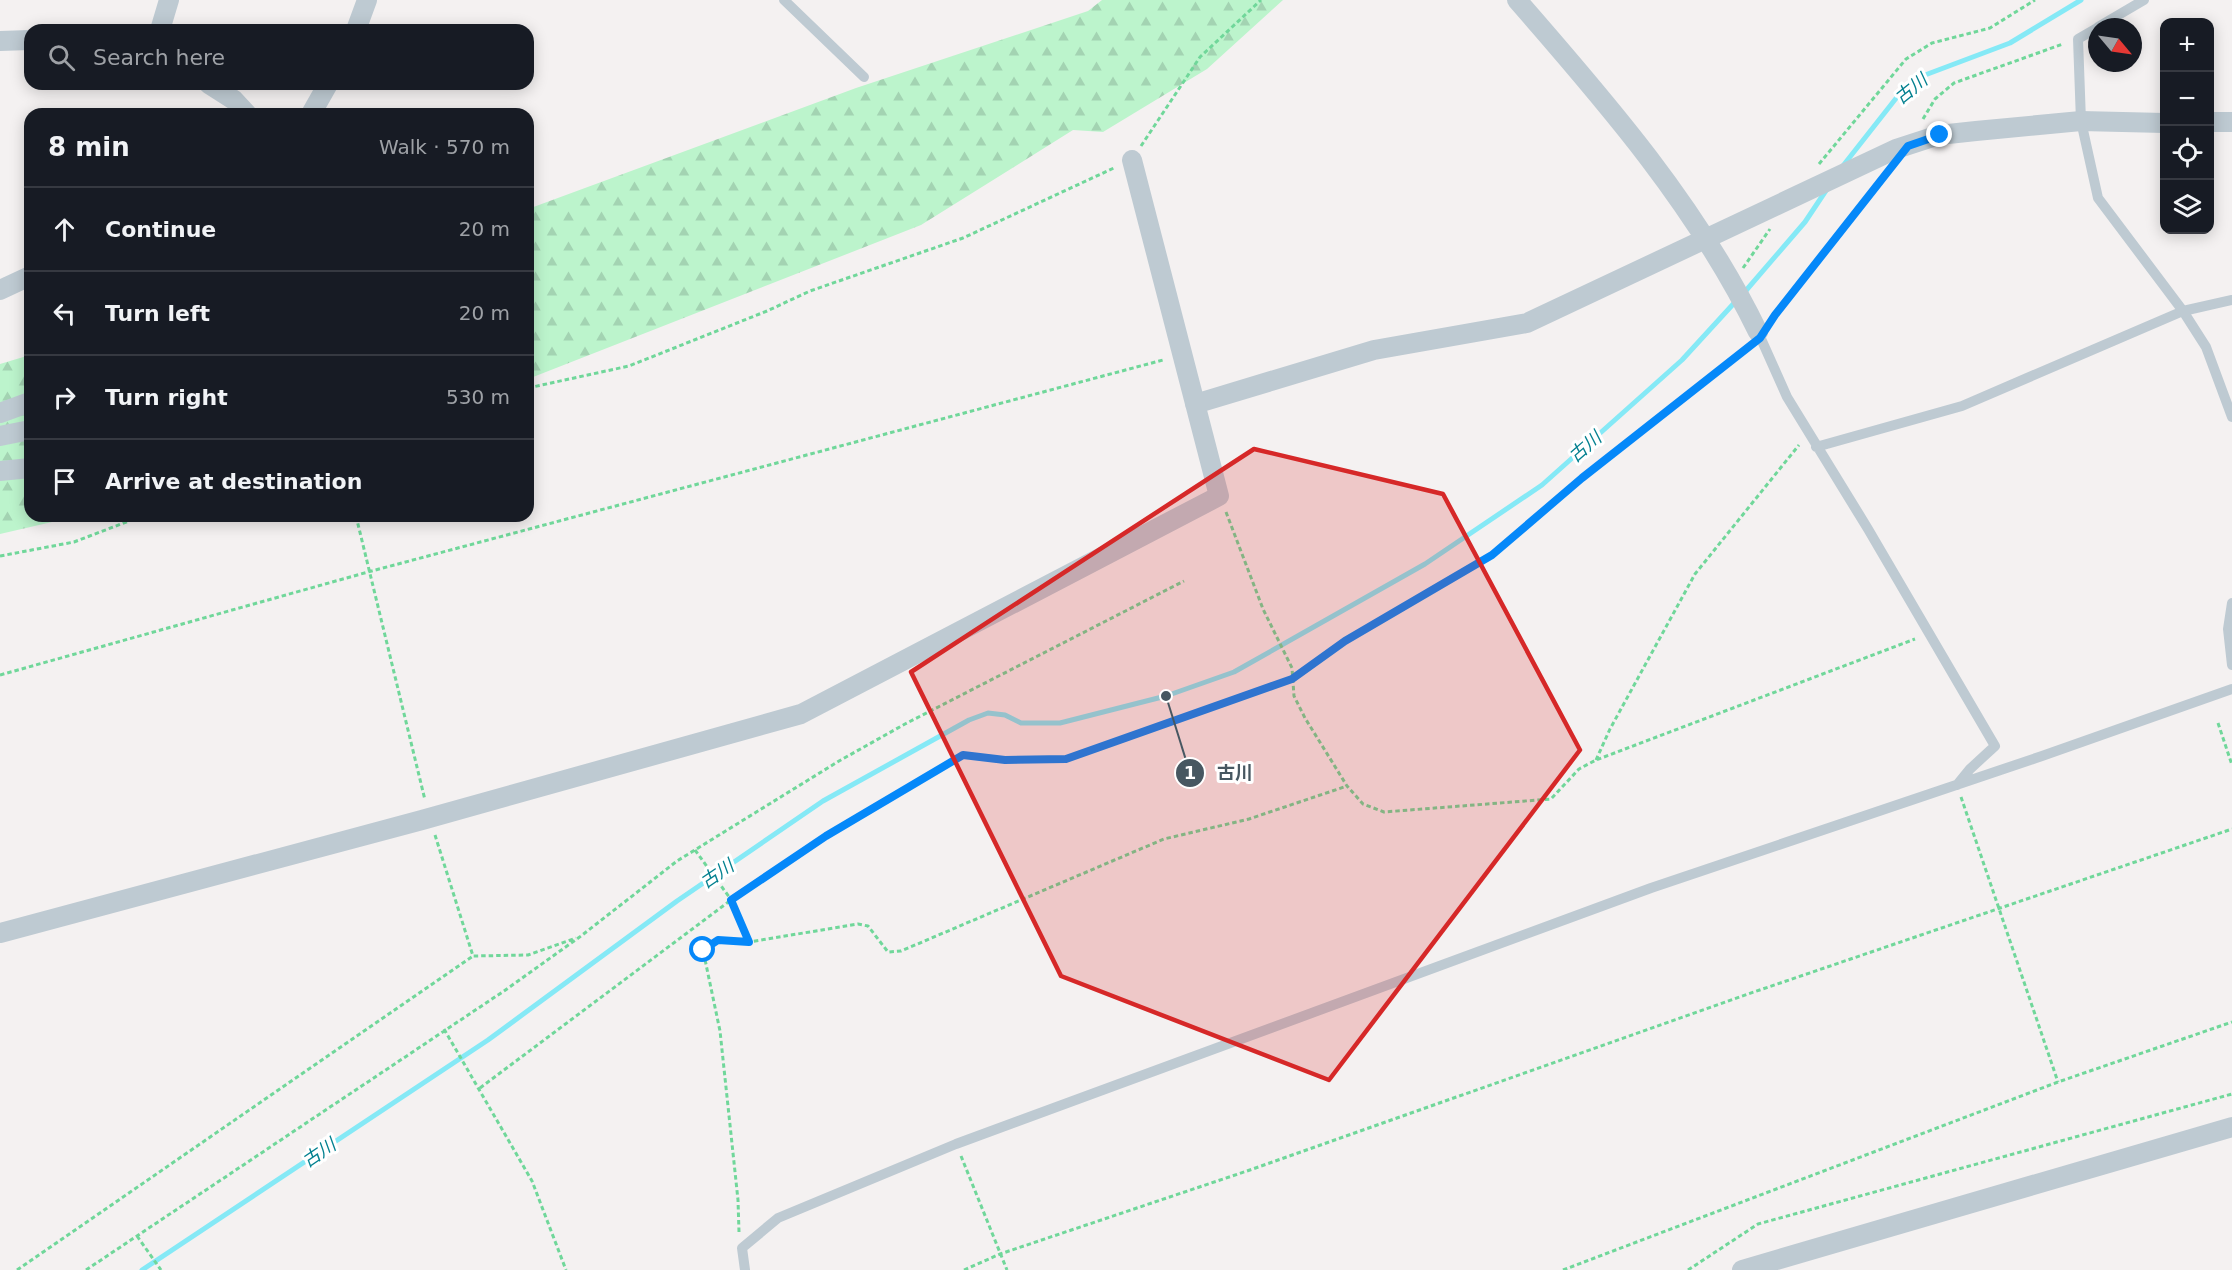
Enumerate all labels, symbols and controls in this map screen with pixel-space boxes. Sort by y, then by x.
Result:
north arrow [2088,18,2142,72]
map controls [2160,18,2214,234]
button: + [2160,18,2214,72]
search box [24,24,534,90]
icon: search [45,41,78,74]
text: Search here [93,45,225,70]
water label: 古川 [1890,68,1933,108]
button: − [2160,72,2214,126]
route end [1926,121,1952,147]
button: locate [2160,126,2214,180]
text: 8 min [48,132,130,162]
text: Walk · 570 m [379,135,510,159]
button: layers [2160,180,2214,234]
icon: ahead [48,213,81,246]
text: Continue [105,217,216,242]
text: 20 m [459,217,510,241]
icon: left [48,297,81,330]
text: Turn left [105,301,210,326]
text: 20 m [459,301,510,325]
icon: right [48,381,81,414]
text: Turn right [105,385,228,410]
text: 530 m [446,385,510,409]
water label: 古川 [1564,426,1607,466]
icon: arrive [48,465,81,498]
text: Arrive at destination [105,469,362,494]
callout: 古川 [1175,755,1265,791]
text: 1 [1184,762,1196,783]
text: 古川 [1217,762,1253,783]
water label: 古川 [696,854,739,892]
route start [689,936,715,962]
water label: 古川 [298,1133,341,1171]

